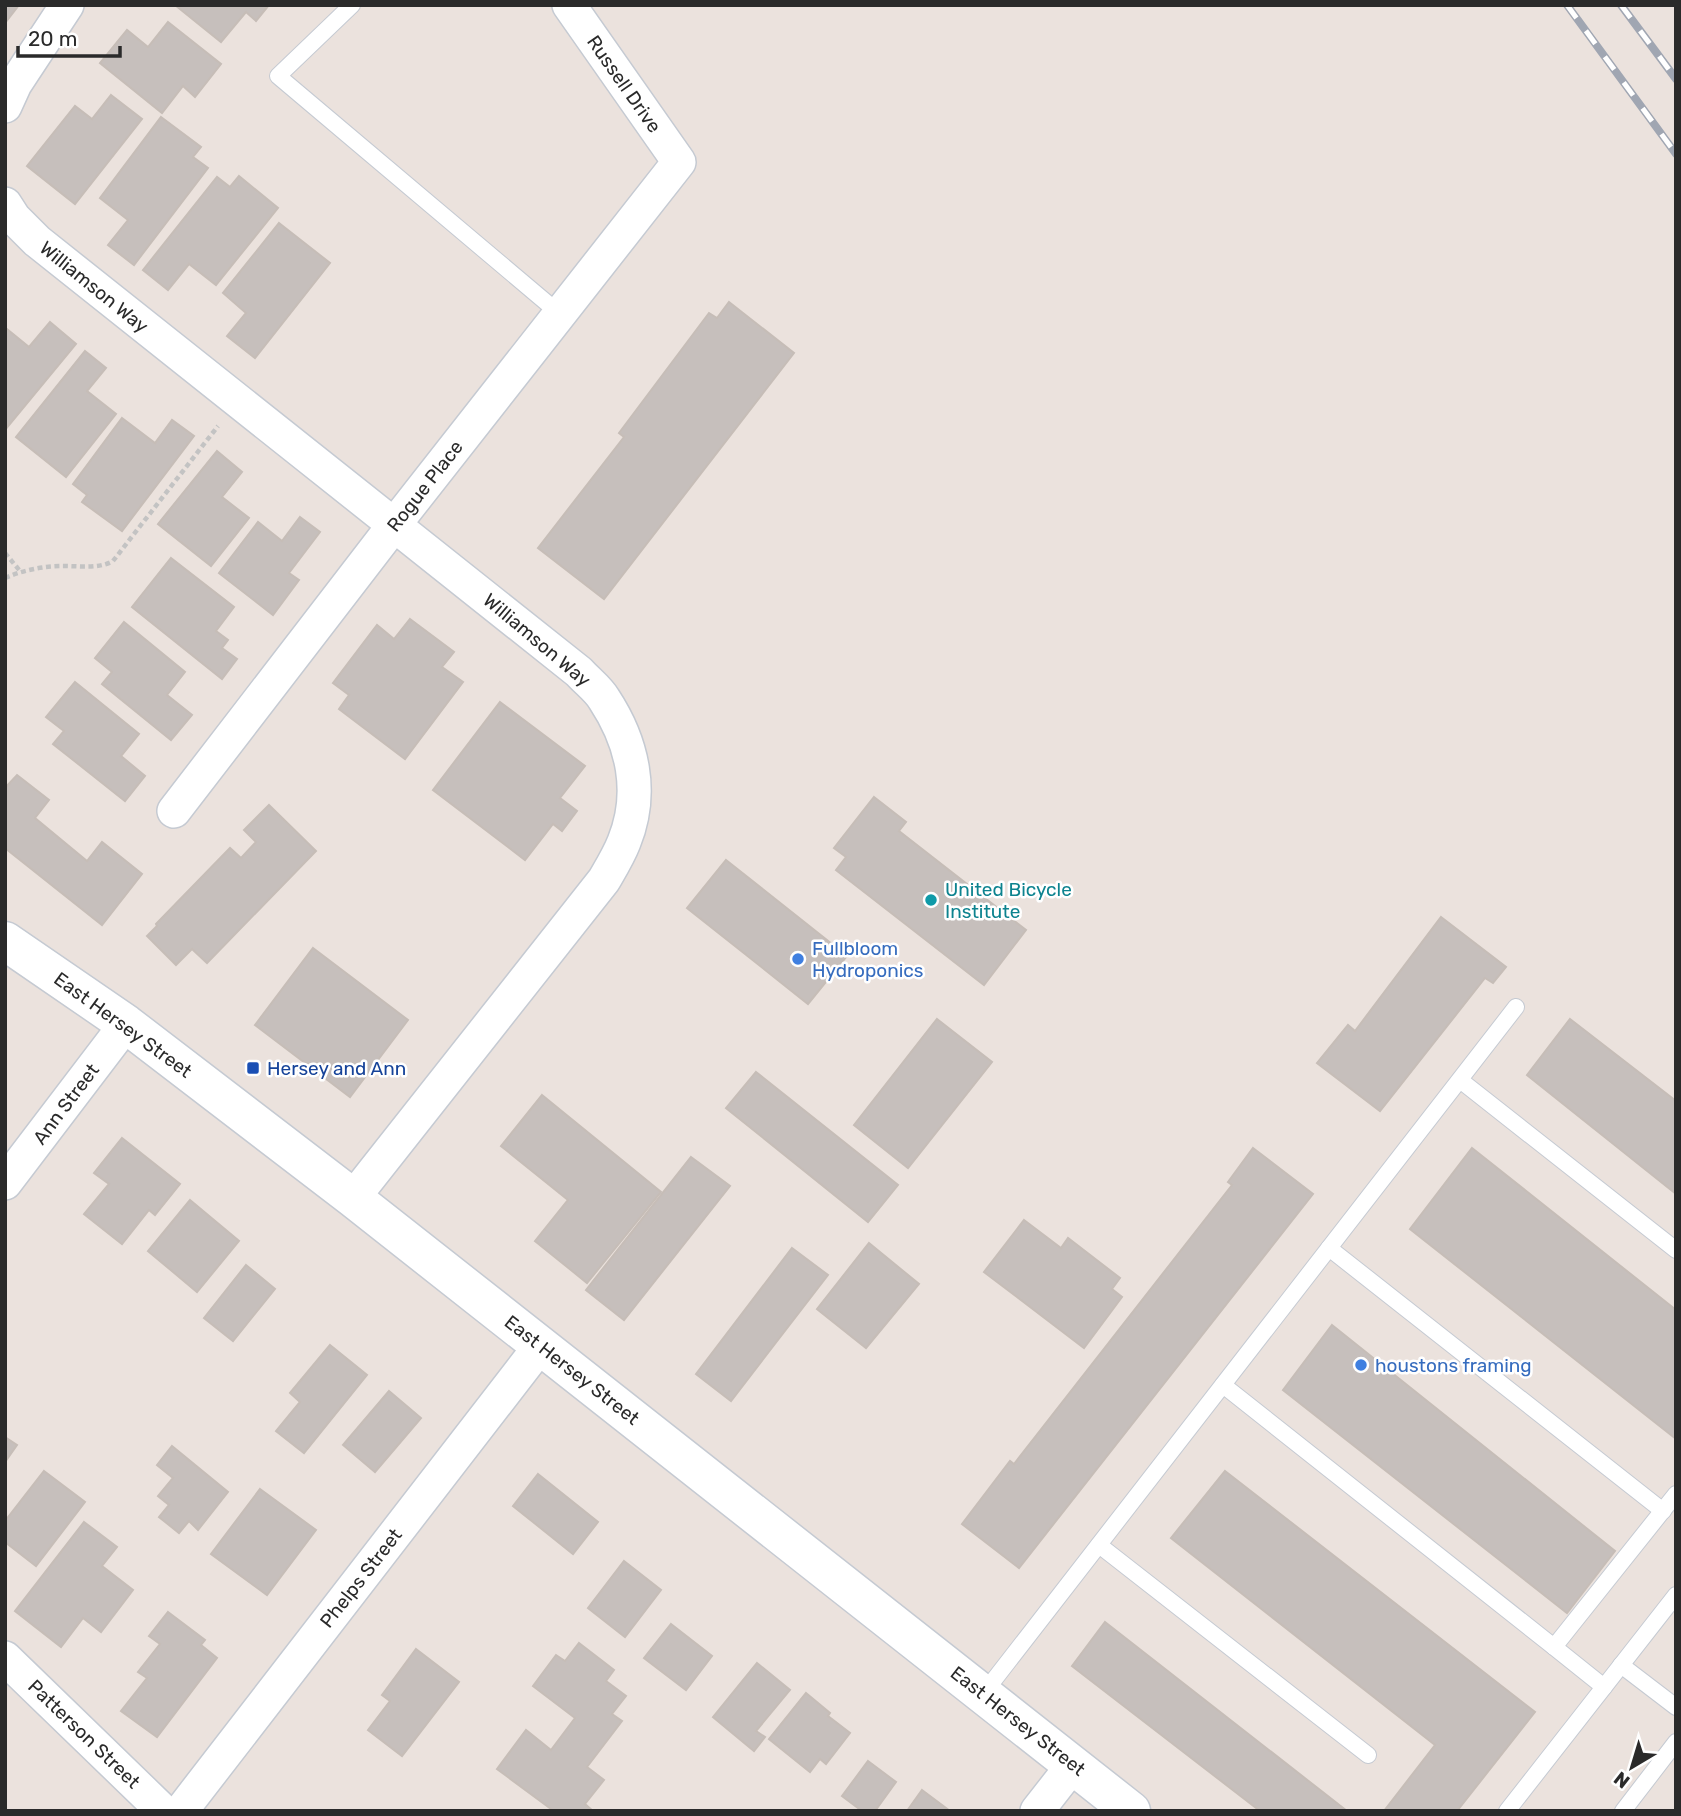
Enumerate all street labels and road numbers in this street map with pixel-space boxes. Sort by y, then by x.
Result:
street label: Russell Drive [582,31,666,137]
street label: Williamson Way [35,236,153,338]
street label: Rogue Place [382,436,468,536]
street label: Williamson Way [479,588,595,692]
street label: East Hersey Street [50,967,197,1083]
street label: Ann Street [28,1059,104,1149]
street label: East Hersey Street [500,1310,644,1430]
street label: Phelps Street [315,1523,407,1632]
street label: East Hersey Street [946,1661,1090,1781]
street label: Patterson Street [23,1675,145,1794]

